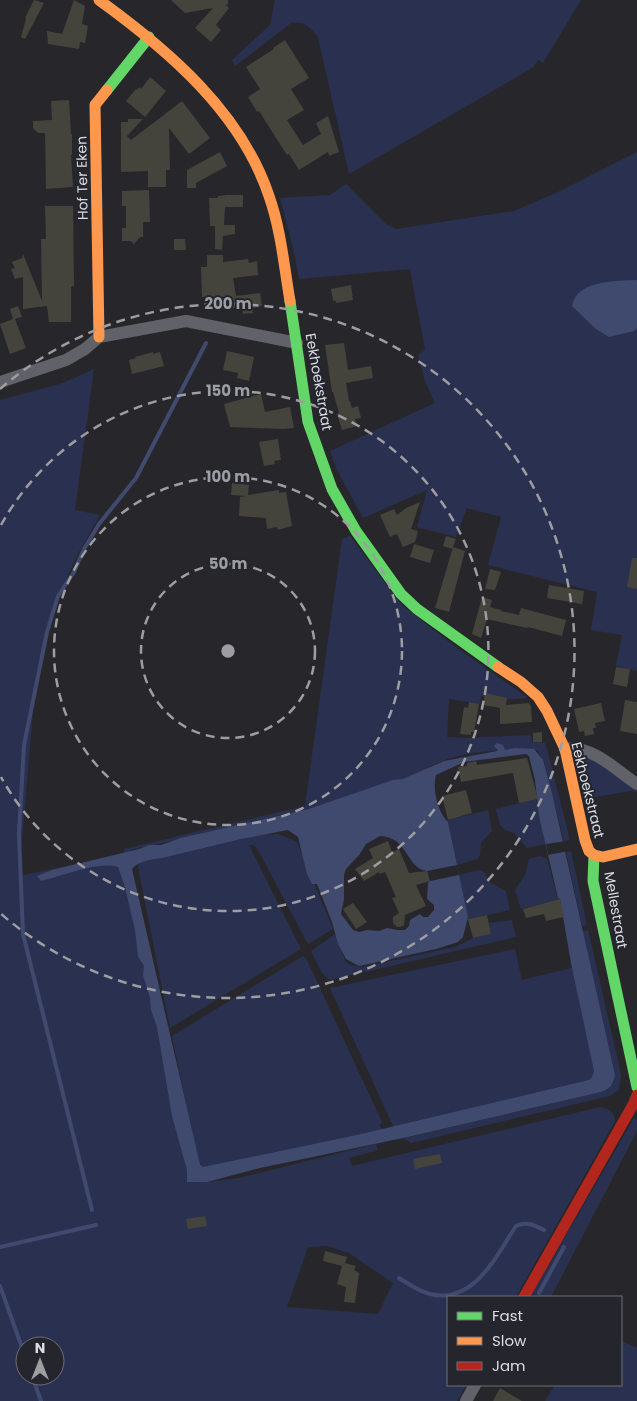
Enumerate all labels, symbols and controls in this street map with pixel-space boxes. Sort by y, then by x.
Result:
street label: Hof Ter Eken [71,136,93,220]
text: 200 m [204,293,252,314]
street label: Eekhoekstraat [301,332,337,432]
text: 150 m [206,380,250,401]
text: 100 m [206,466,250,487]
text: 50 m [209,553,247,574]
centre of rings [219,642,237,660]
street label: Eekhoekstraat [566,740,610,840]
street label: Mellestraat [599,870,633,950]
legend [447,1296,622,1386]
text: Fast [492,1305,523,1326]
text: Slow [492,1330,527,1351]
north arrow [15,1336,65,1386]
text: N [35,1338,45,1358]
text: Jam [492,1355,526,1376]

